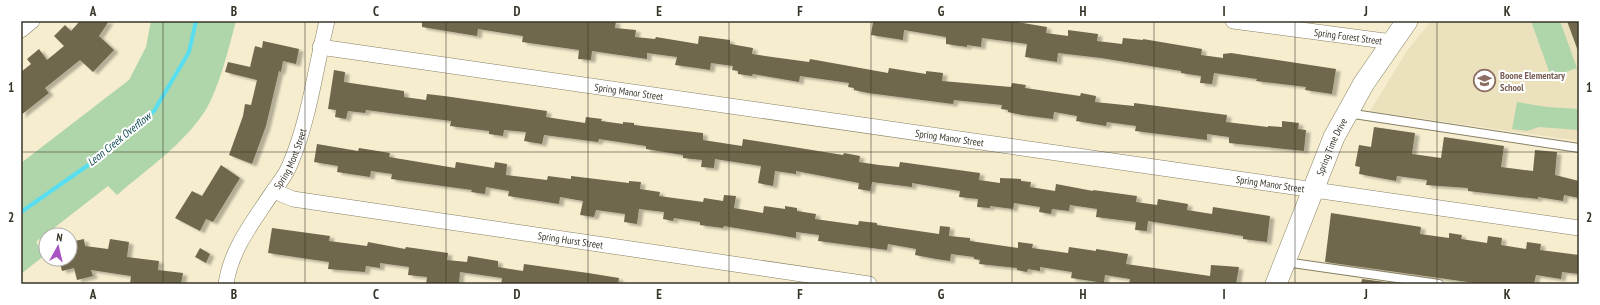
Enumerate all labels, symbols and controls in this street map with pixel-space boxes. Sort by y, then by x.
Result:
text: A [89,3,97,20]
text: B [231,3,237,20]
text: C [373,3,379,20]
text: D [514,3,521,20]
text: E [656,3,662,20]
text: F [797,3,803,20]
text: G [938,3,945,20]
text: H [1080,3,1087,20]
text: I [1222,3,1226,20]
text: J [1363,3,1368,20]
text: K [1504,3,1511,20]
street label: Spring Forest Street [1313,26,1383,48]
school or university icon: Boone Elementary School [1471,68,1497,94]
place label: Boone Elementary School [1500,69,1566,94]
text: 1 [8,79,14,96]
text: 1 [1586,79,1592,96]
street label: Spring Manor Street [594,81,664,103]
water label: Leon Creek Overflow [84,108,155,169]
street label: Spring Time Drive [1313,116,1350,178]
street label: Spring Mont Street [271,127,309,192]
street label: Spring Manor Street [914,127,985,149]
street label: Spring Manor Street [1235,173,1306,195]
text: 2 [8,209,14,226]
text: 2 [1586,209,1592,226]
north arrow [38,227,78,267]
street label: Spring Hurst Street [537,229,604,252]
text: N [55,230,63,244]
text: A [89,286,97,303]
text: B [231,286,237,303]
text: C [373,286,379,303]
text: D [514,286,521,303]
text: E [656,286,662,303]
text: F [797,286,803,303]
text: G [938,286,945,303]
text: H [1080,286,1087,303]
text: I [1222,286,1226,303]
text: J [1363,286,1368,303]
text: K [1504,286,1511,303]

